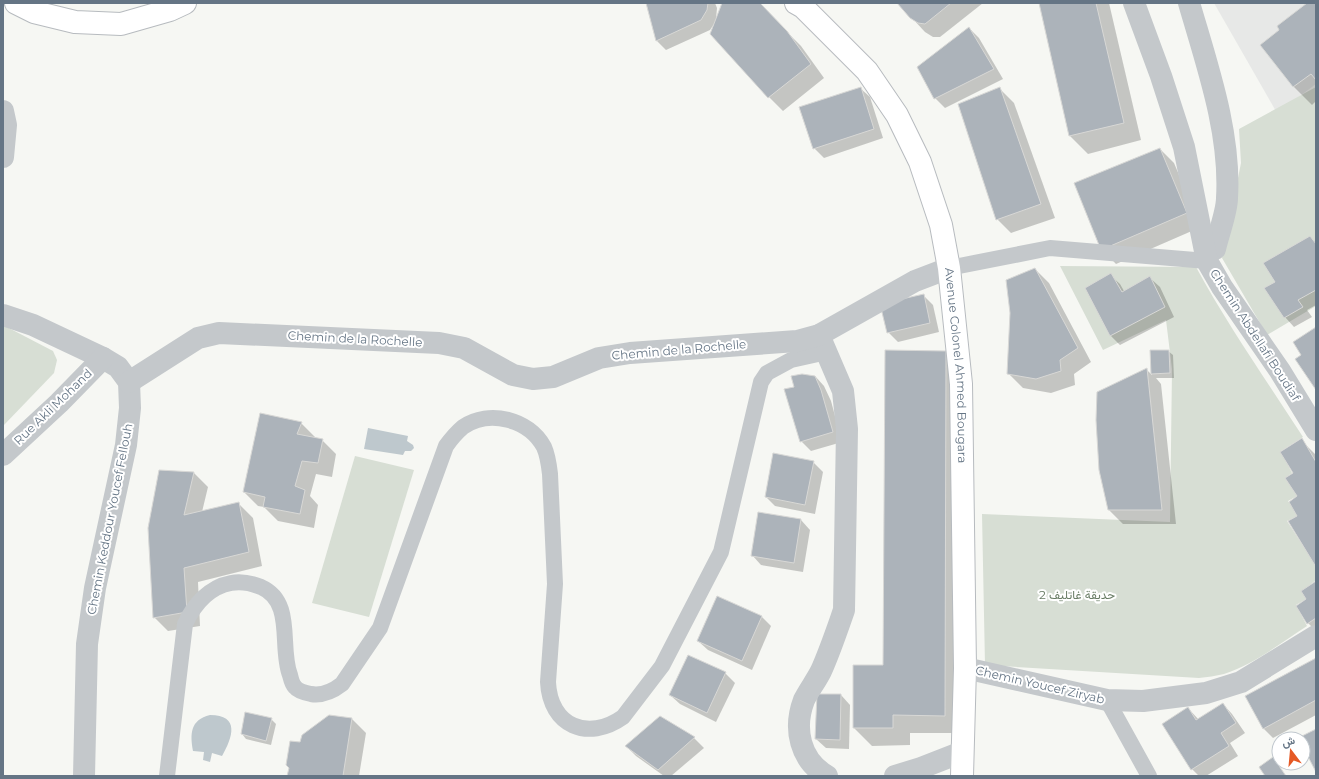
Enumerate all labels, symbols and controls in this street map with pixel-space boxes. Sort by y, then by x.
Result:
street label: Chemin Abdellafi Boudiaf [1207,266,1304,404]
street label: Avenue Colonel Ahmed Bougara [942,267,970,463]
street label: Chemin de la Rochelle [287,327,423,350]
street label: Chemin de la Rochelle [611,336,747,363]
street label: Rue Akli Mohand [10,365,95,448]
street label: Chemin Keddour Youcef Fellouh [84,422,135,616]
park label: حديقة غاتليف 2 [1039,587,1115,602]
street label: Chemin Youcef Ziryab [974,662,1106,707]
north arrow [1271,731,1311,771]
text: ش [1280,733,1297,750]

